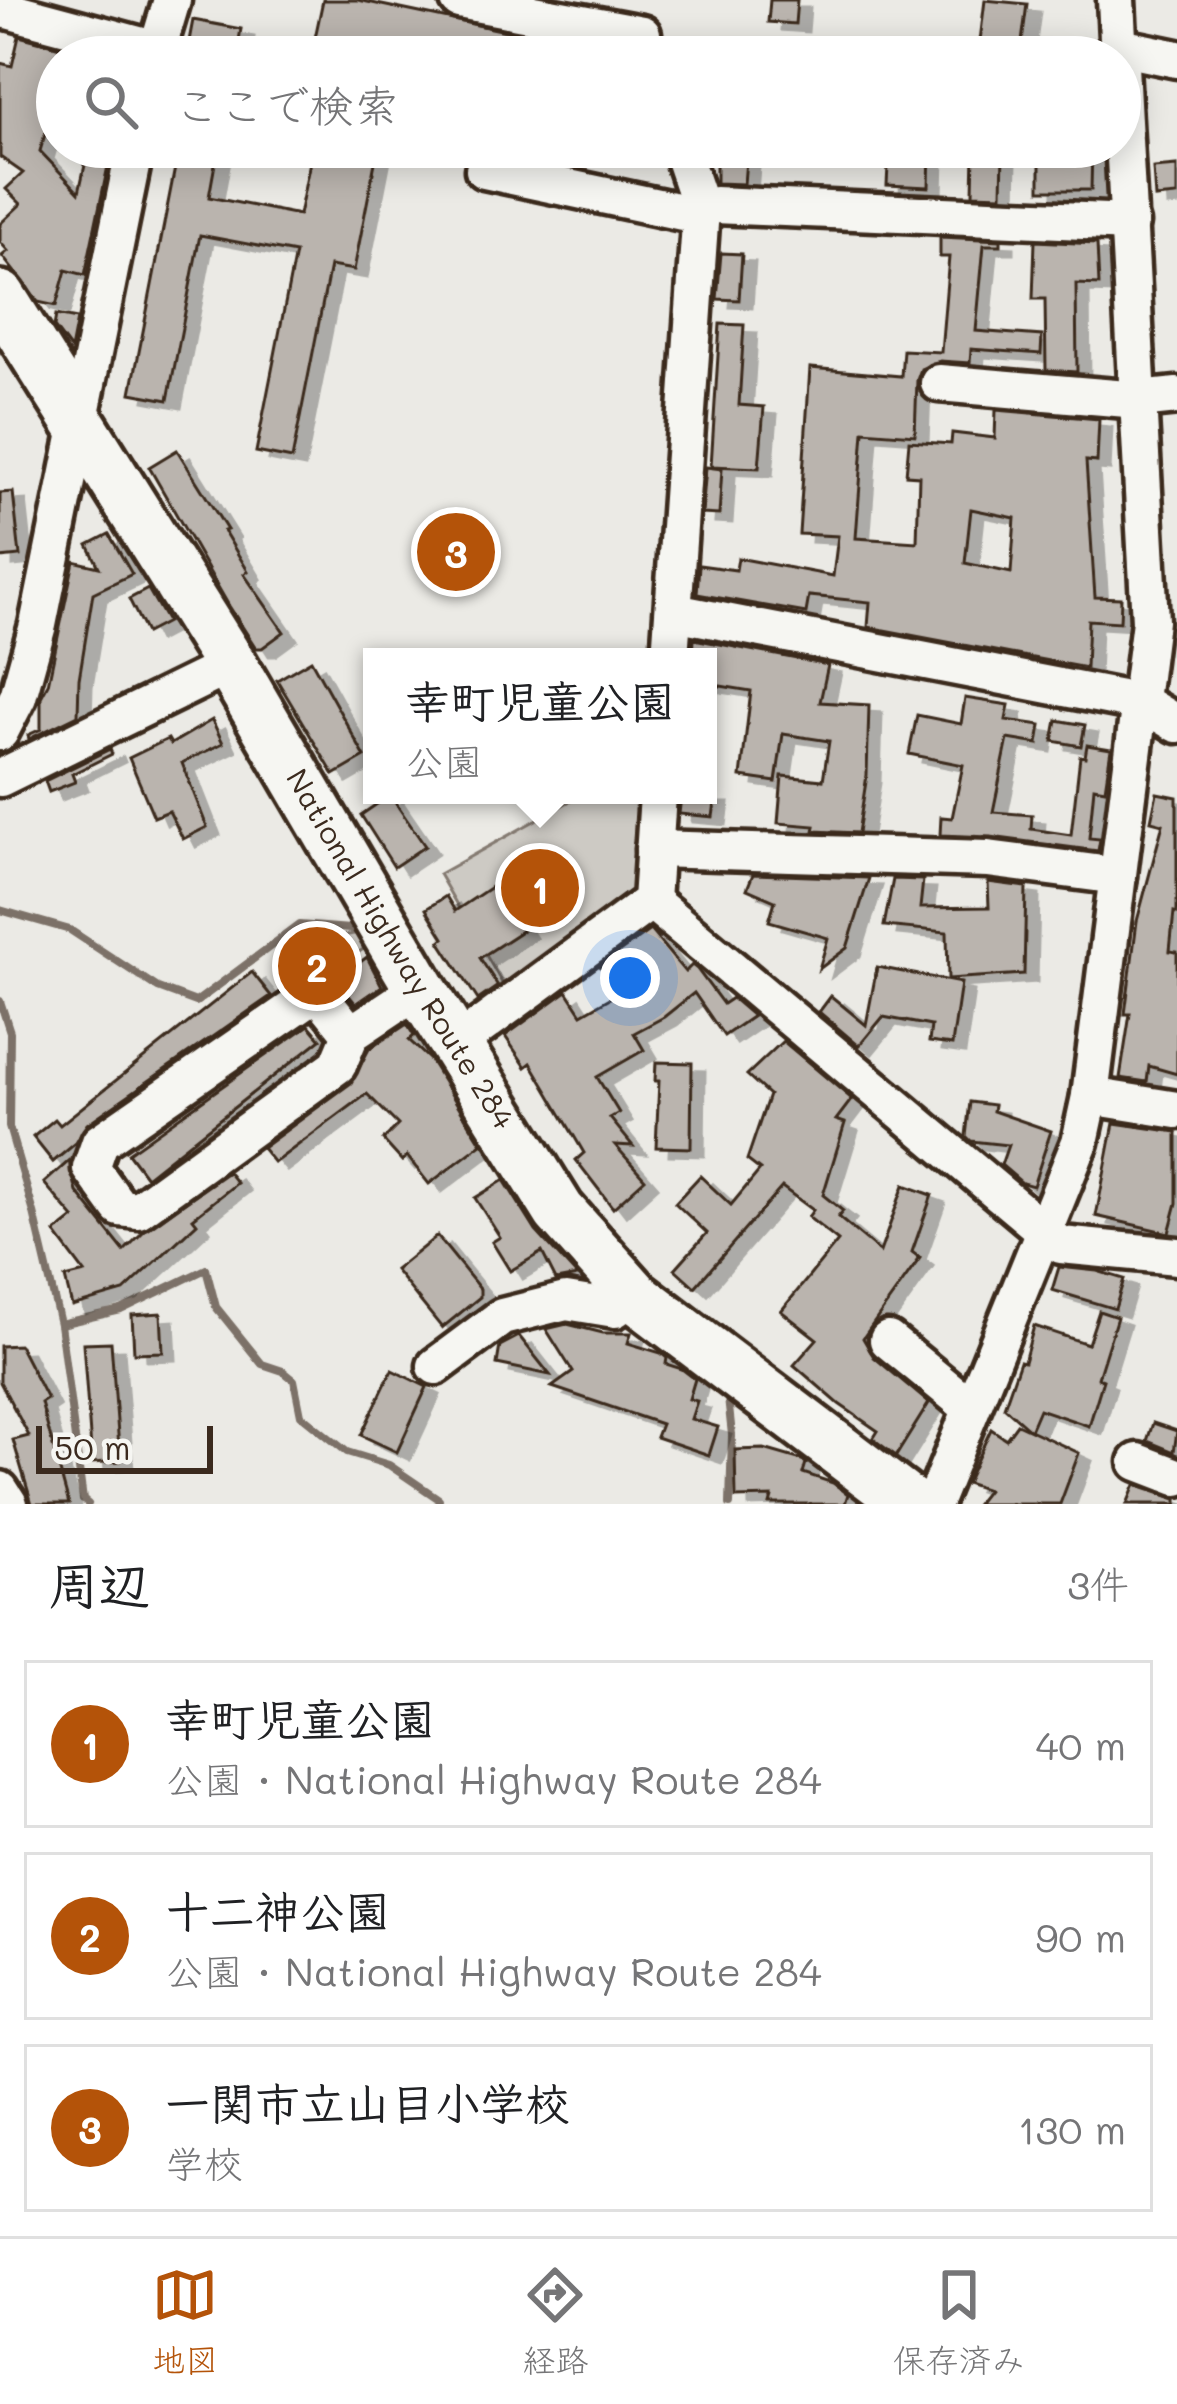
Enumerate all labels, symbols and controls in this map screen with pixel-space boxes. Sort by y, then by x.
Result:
search box [36,36,1141,168]
icon: search [78,69,144,135]
text: ここで検索 [174,75,399,133]
pin: 3 [417,507,495,597]
popup [363,648,717,804]
text: 幸町児童公園 [405,671,675,729]
text: 公園 [405,735,483,786]
street label: National Highway Route 284 [278,763,522,1135]
pin: 1 [501,843,579,933]
pin: 2 [278,921,356,1011]
your location [600,948,660,1008]
scale bar [36,1420,213,1473]
text: 50 m [54,1425,130,1468]
text: 周辺 [48,1550,150,1617]
text: 3件 [1067,1558,1129,1609]
text: 幸町児童公園 [165,1689,435,1747]
text: 1 [81,1719,99,1770]
text: 40 m [1035,1719,1126,1770]
text: 公園 · National Highway Route 284 [165,1753,822,1804]
text: 十二神公園 [165,1881,390,1939]
text: 2 [79,1911,101,1962]
text: 90 m [1035,1911,1126,1962]
text: 公園 · National Highway Route 284 [165,1945,822,1996]
text: 一関市立山目小学校 [165,2073,570,2131]
text: 3 [78,2103,102,2154]
text: 130 m [1018,2103,1126,2154]
text: 学校 [165,2137,243,2188]
tab: 地図 [152,2262,218,2382]
tab: 経路 [522,2262,588,2382]
tab: 保存済み [893,2262,1025,2382]

